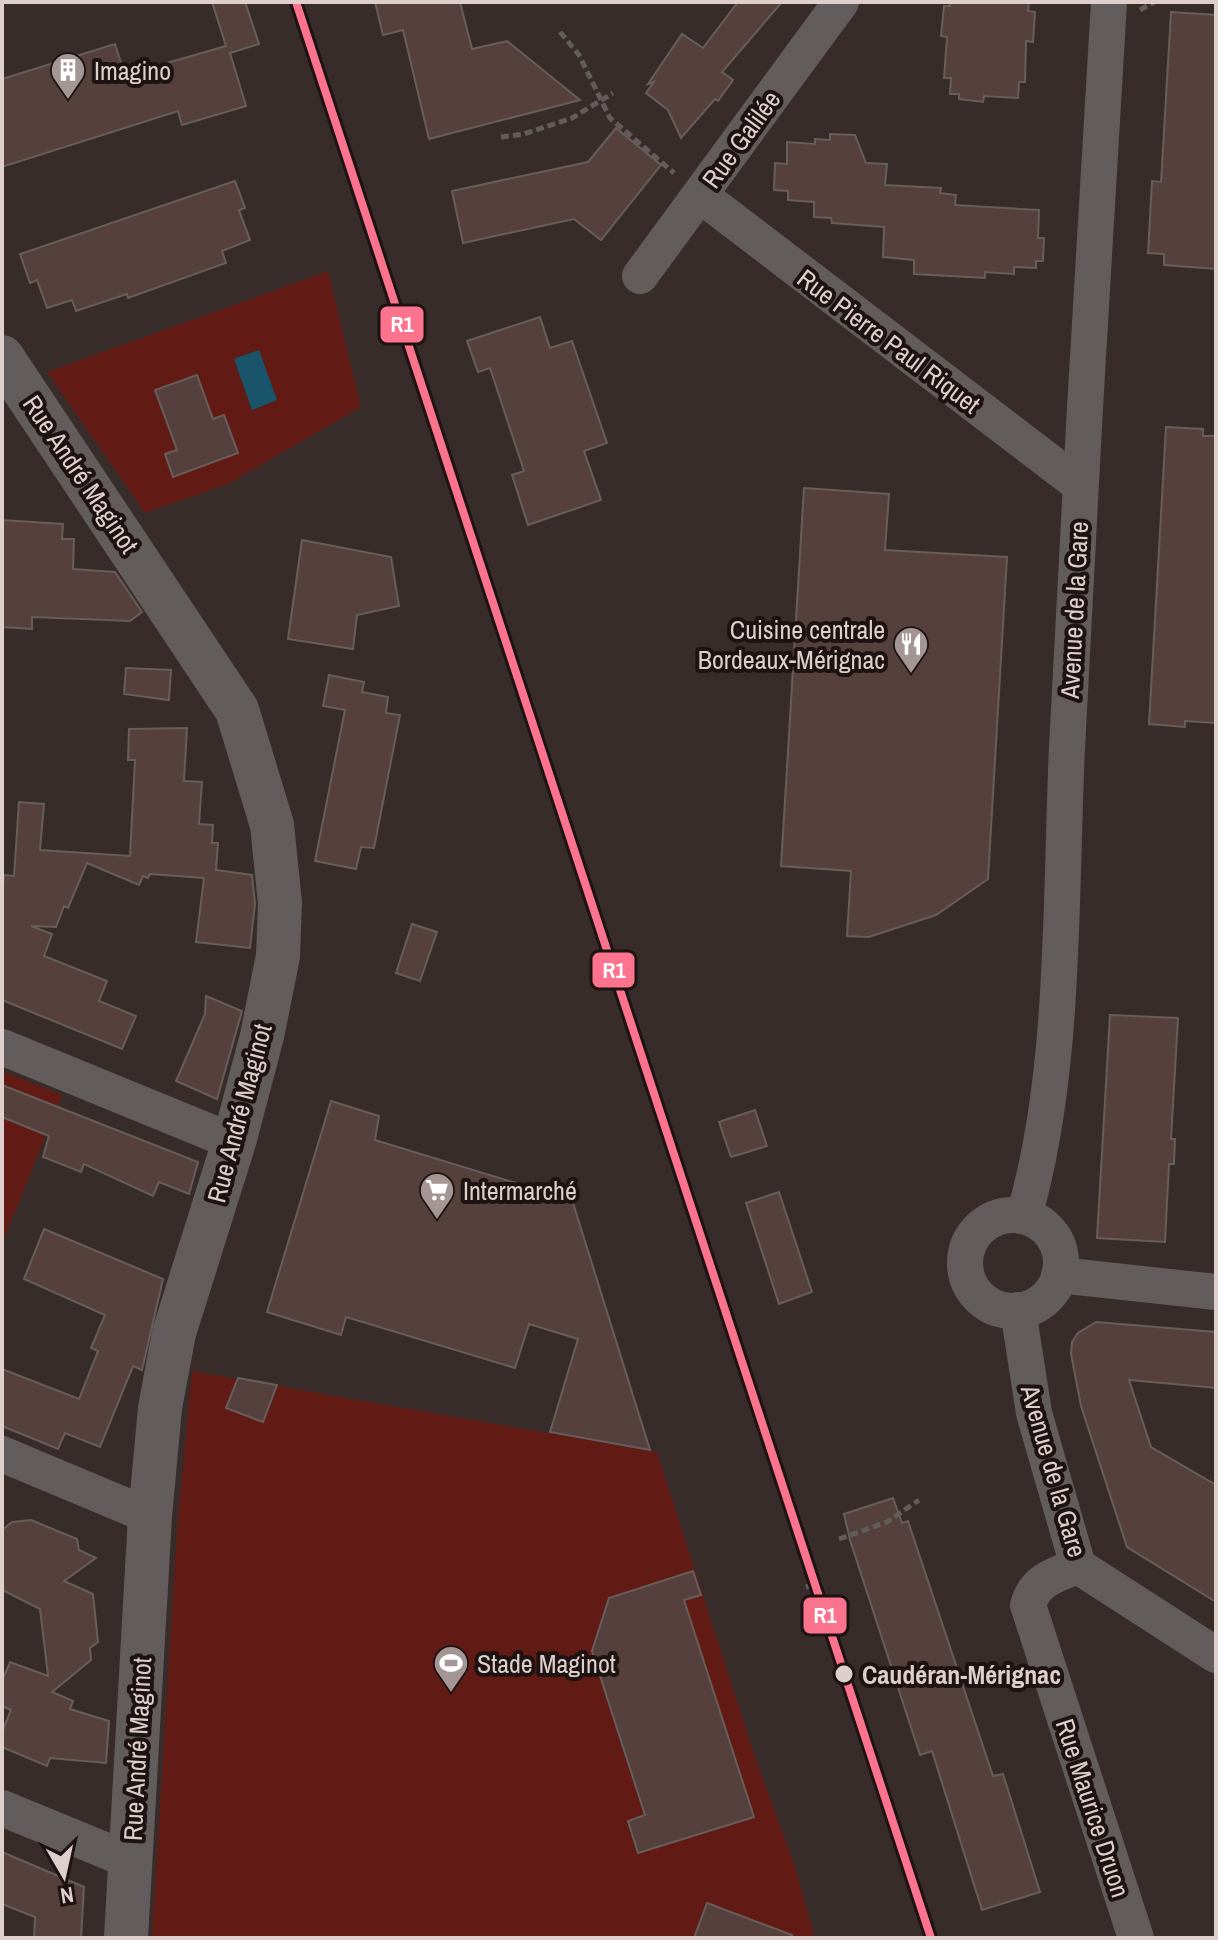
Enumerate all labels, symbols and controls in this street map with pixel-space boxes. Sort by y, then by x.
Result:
building icon: Imagino [49,51,87,101]
place label: Imagino [94,53,171,88]
street label: Rue Galilée [694,83,788,195]
street label: Rue Pierre Paul Riquet [790,261,988,421]
line badge: R1 [379,305,425,344]
text: R1 [390,309,414,339]
street label: Rue André Maginot [15,388,147,560]
street label: Avenue de la Gare [1052,520,1096,701]
place label: Cuisine centrale Bordeaux-Mérignac [698,612,885,677]
restaurant icon: Cuisine centrale Bordeaux-Mérignac [892,625,930,675]
line badge: R1 [591,951,636,989]
text: R1 [602,955,626,985]
street label: Rue André Maginot [198,1020,280,1206]
supermarket icon: Intermarché [418,1171,456,1221]
place label: Intermarché [463,1173,577,1208]
street label: Avenue de la Gare [1012,1380,1095,1561]
line badge: R1 [802,1596,848,1635]
text: R1 [813,1600,837,1630]
sports icon: Stade Maginot [432,1644,470,1694]
place label: Stade Maginot [477,1646,616,1681]
street label: Rue André Maginot [115,1656,159,1842]
place label: Caudéran-Mérignac [862,1657,1061,1692]
marker: Caudéran-Mérignac [833,1663,855,1685]
street label: Rue Maurice Druon [1048,1714,1138,1902]
north arrow [24,1836,104,1916]
text: N [58,1880,76,1912]

